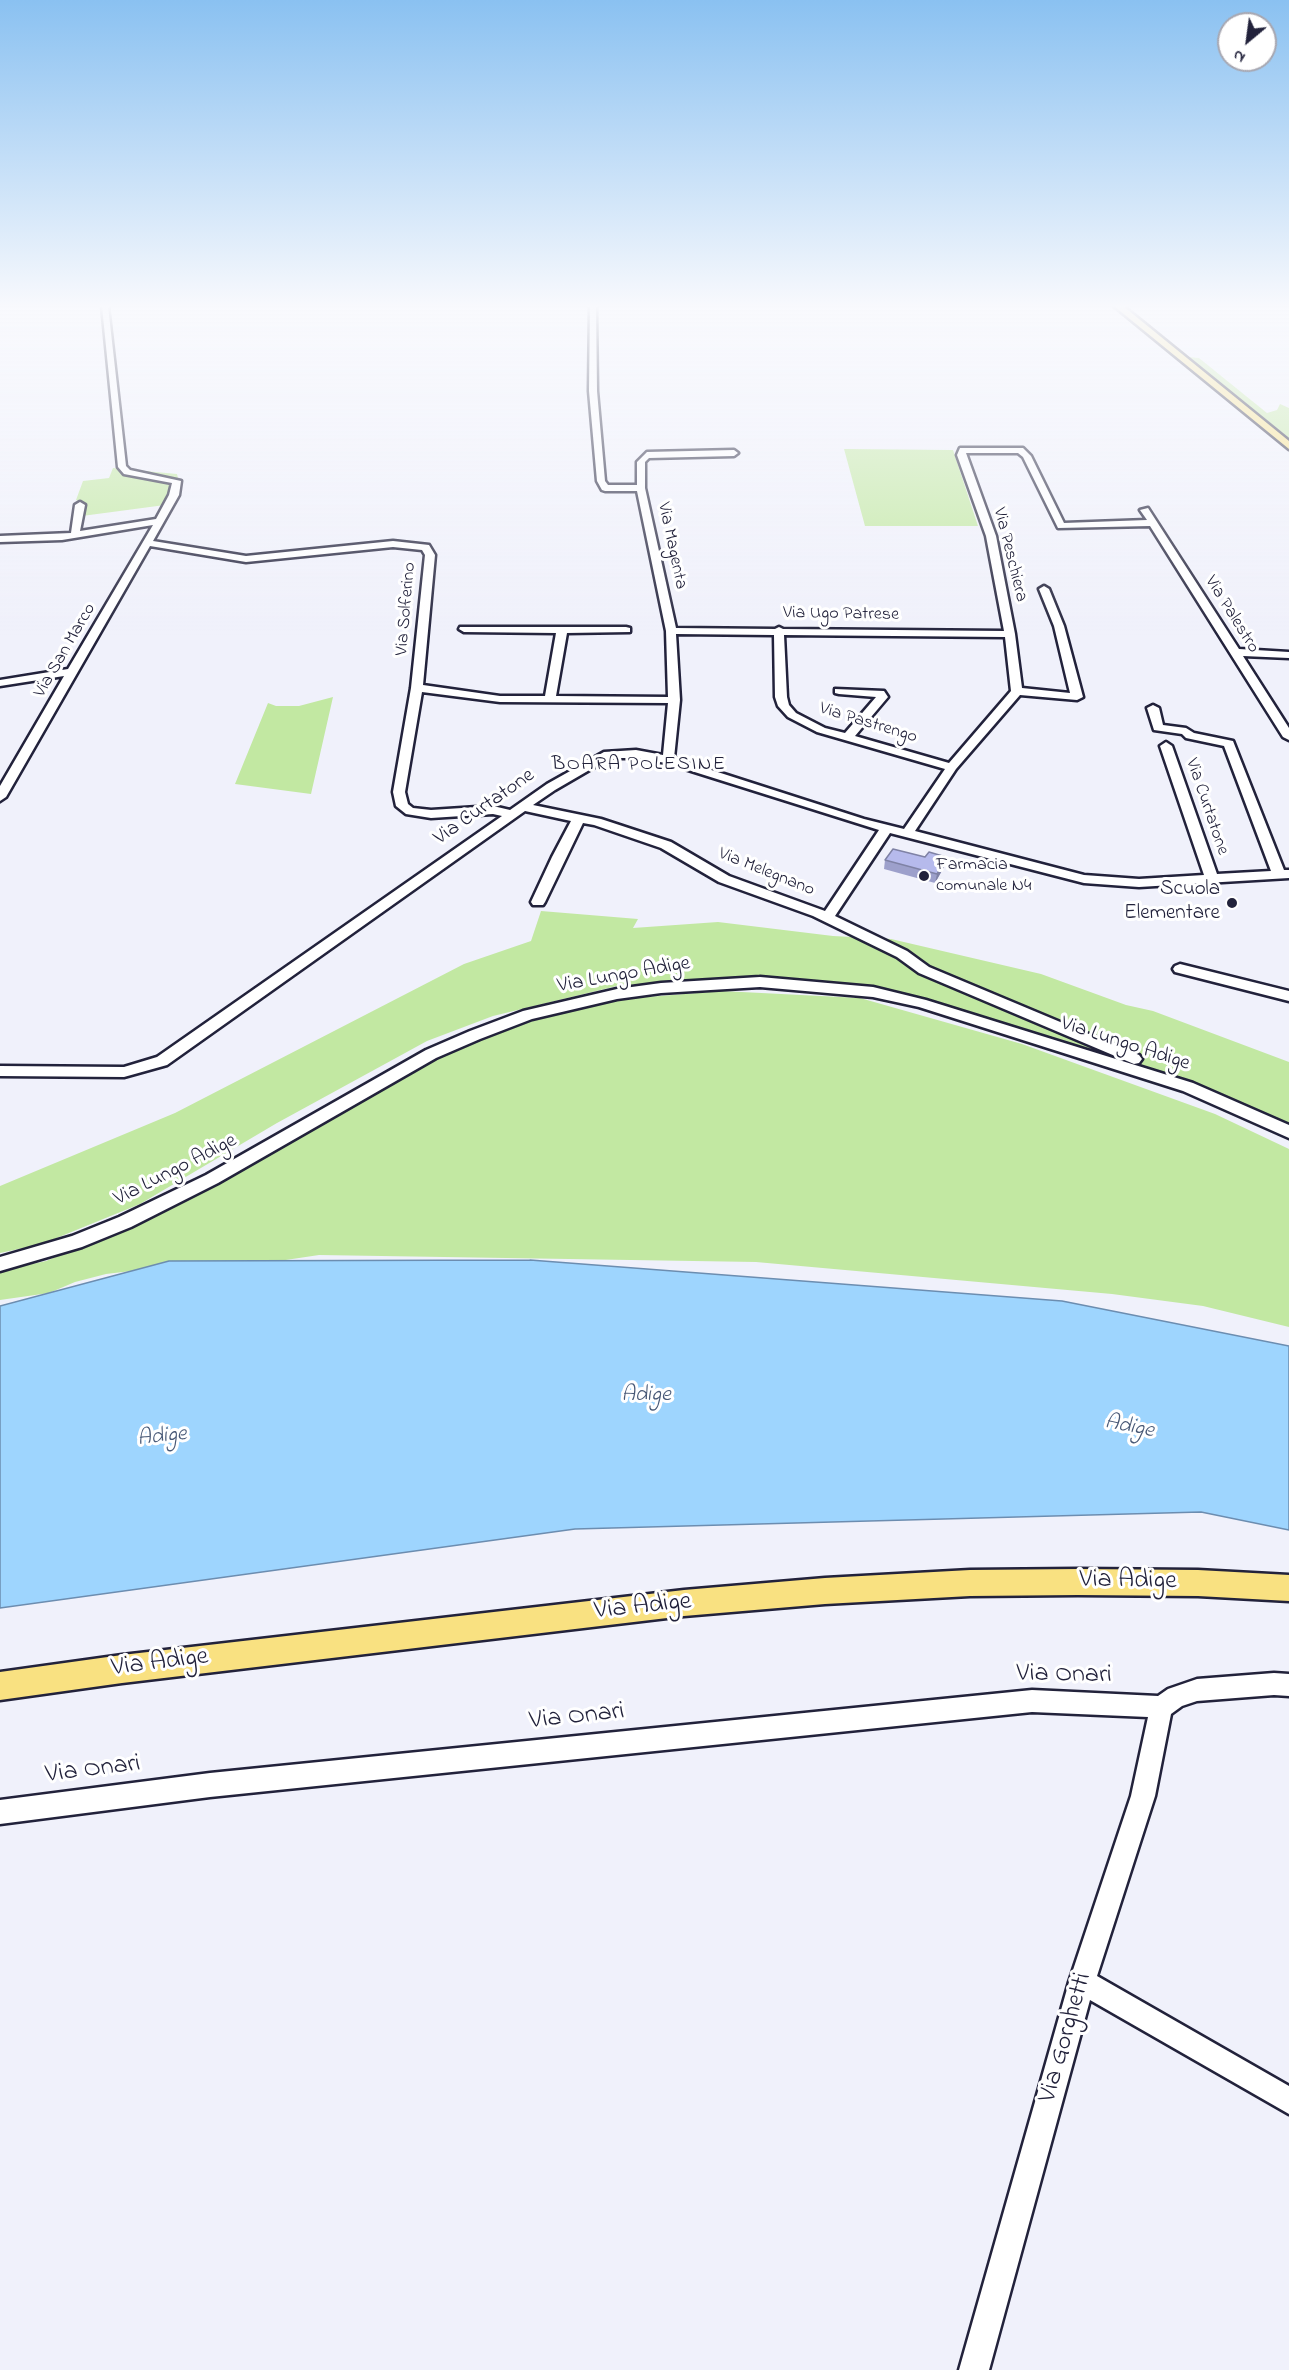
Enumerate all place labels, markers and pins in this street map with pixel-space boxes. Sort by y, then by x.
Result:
place label: Farmacia comunale N4 [936,855,1031,898]
marker: Farmacia comunale N4 [917,869,931,883]
place label: Scuola Elementare [1124,878,1220,928]
marker: Scuola Elementare [1225,896,1239,910]

